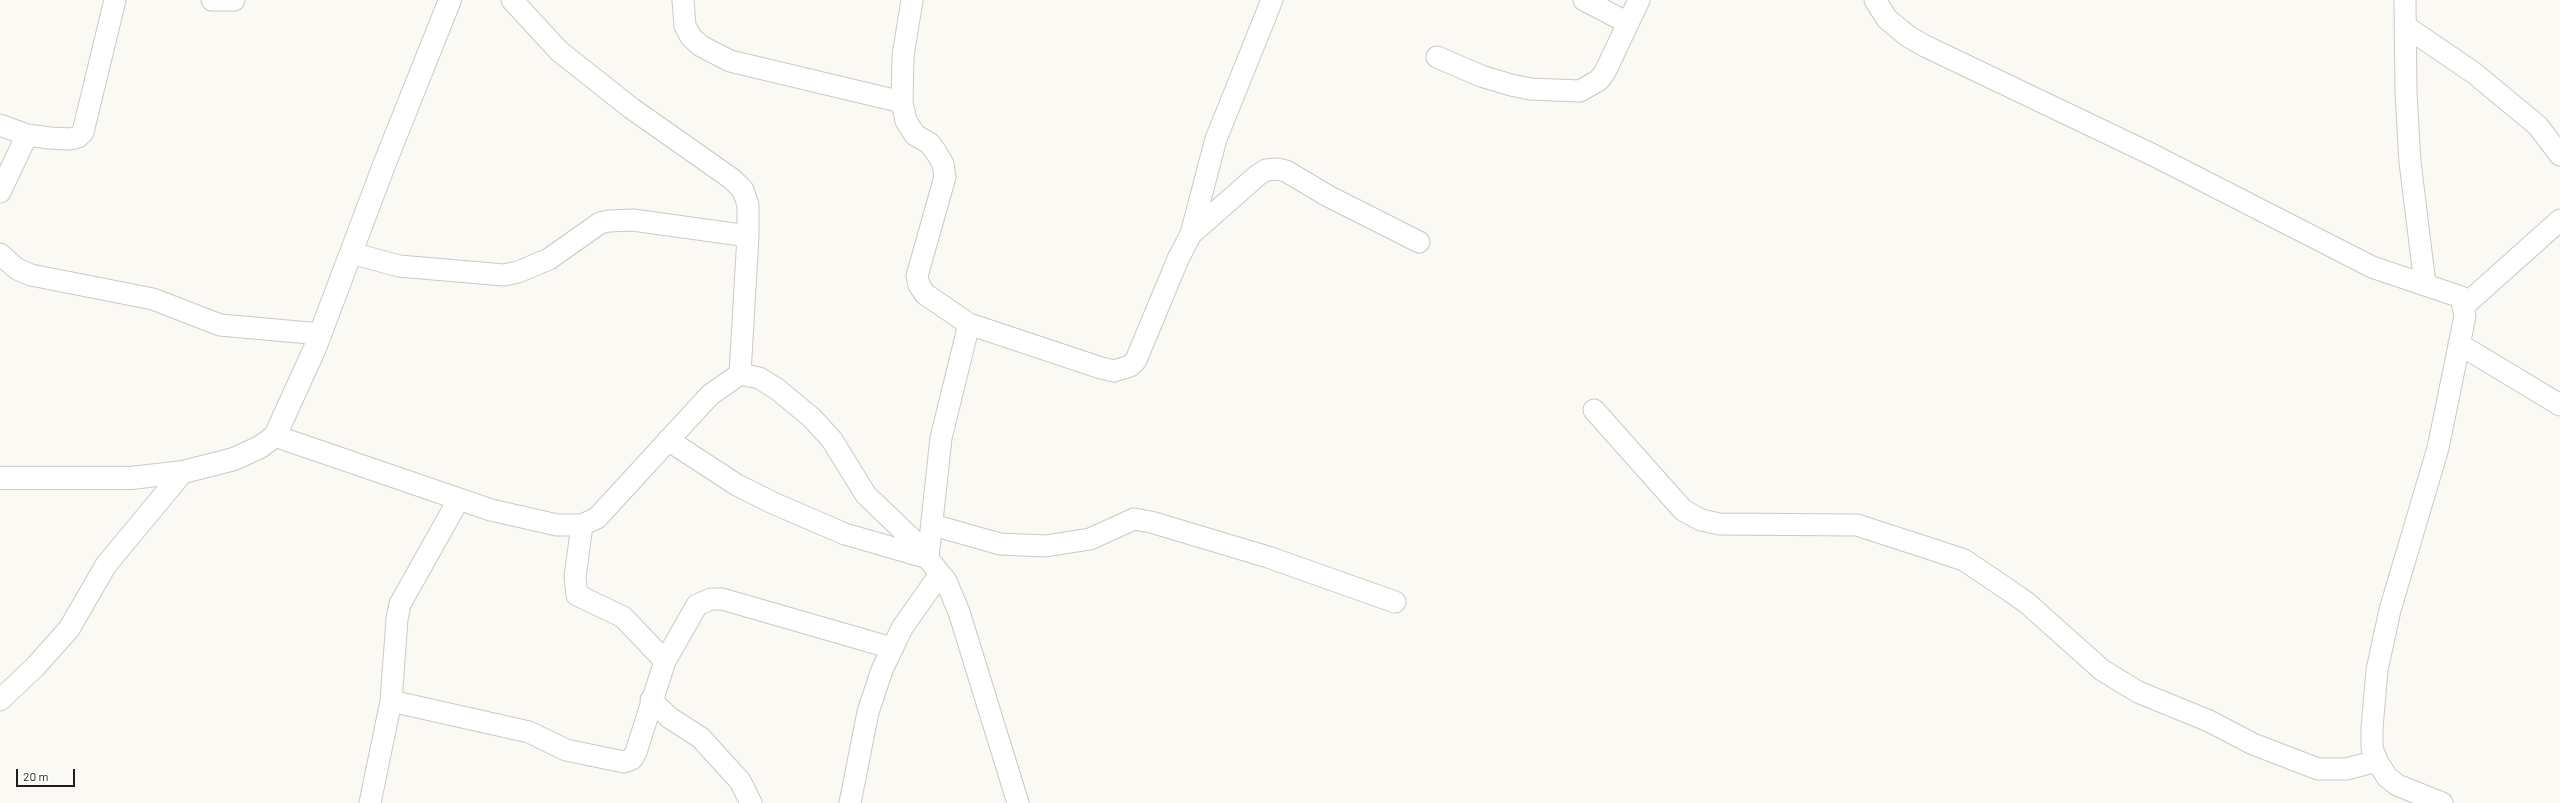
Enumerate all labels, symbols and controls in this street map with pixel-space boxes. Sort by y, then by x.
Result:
scale bar [18,761,77,787]
text: 20 m [23,769,49,783]

